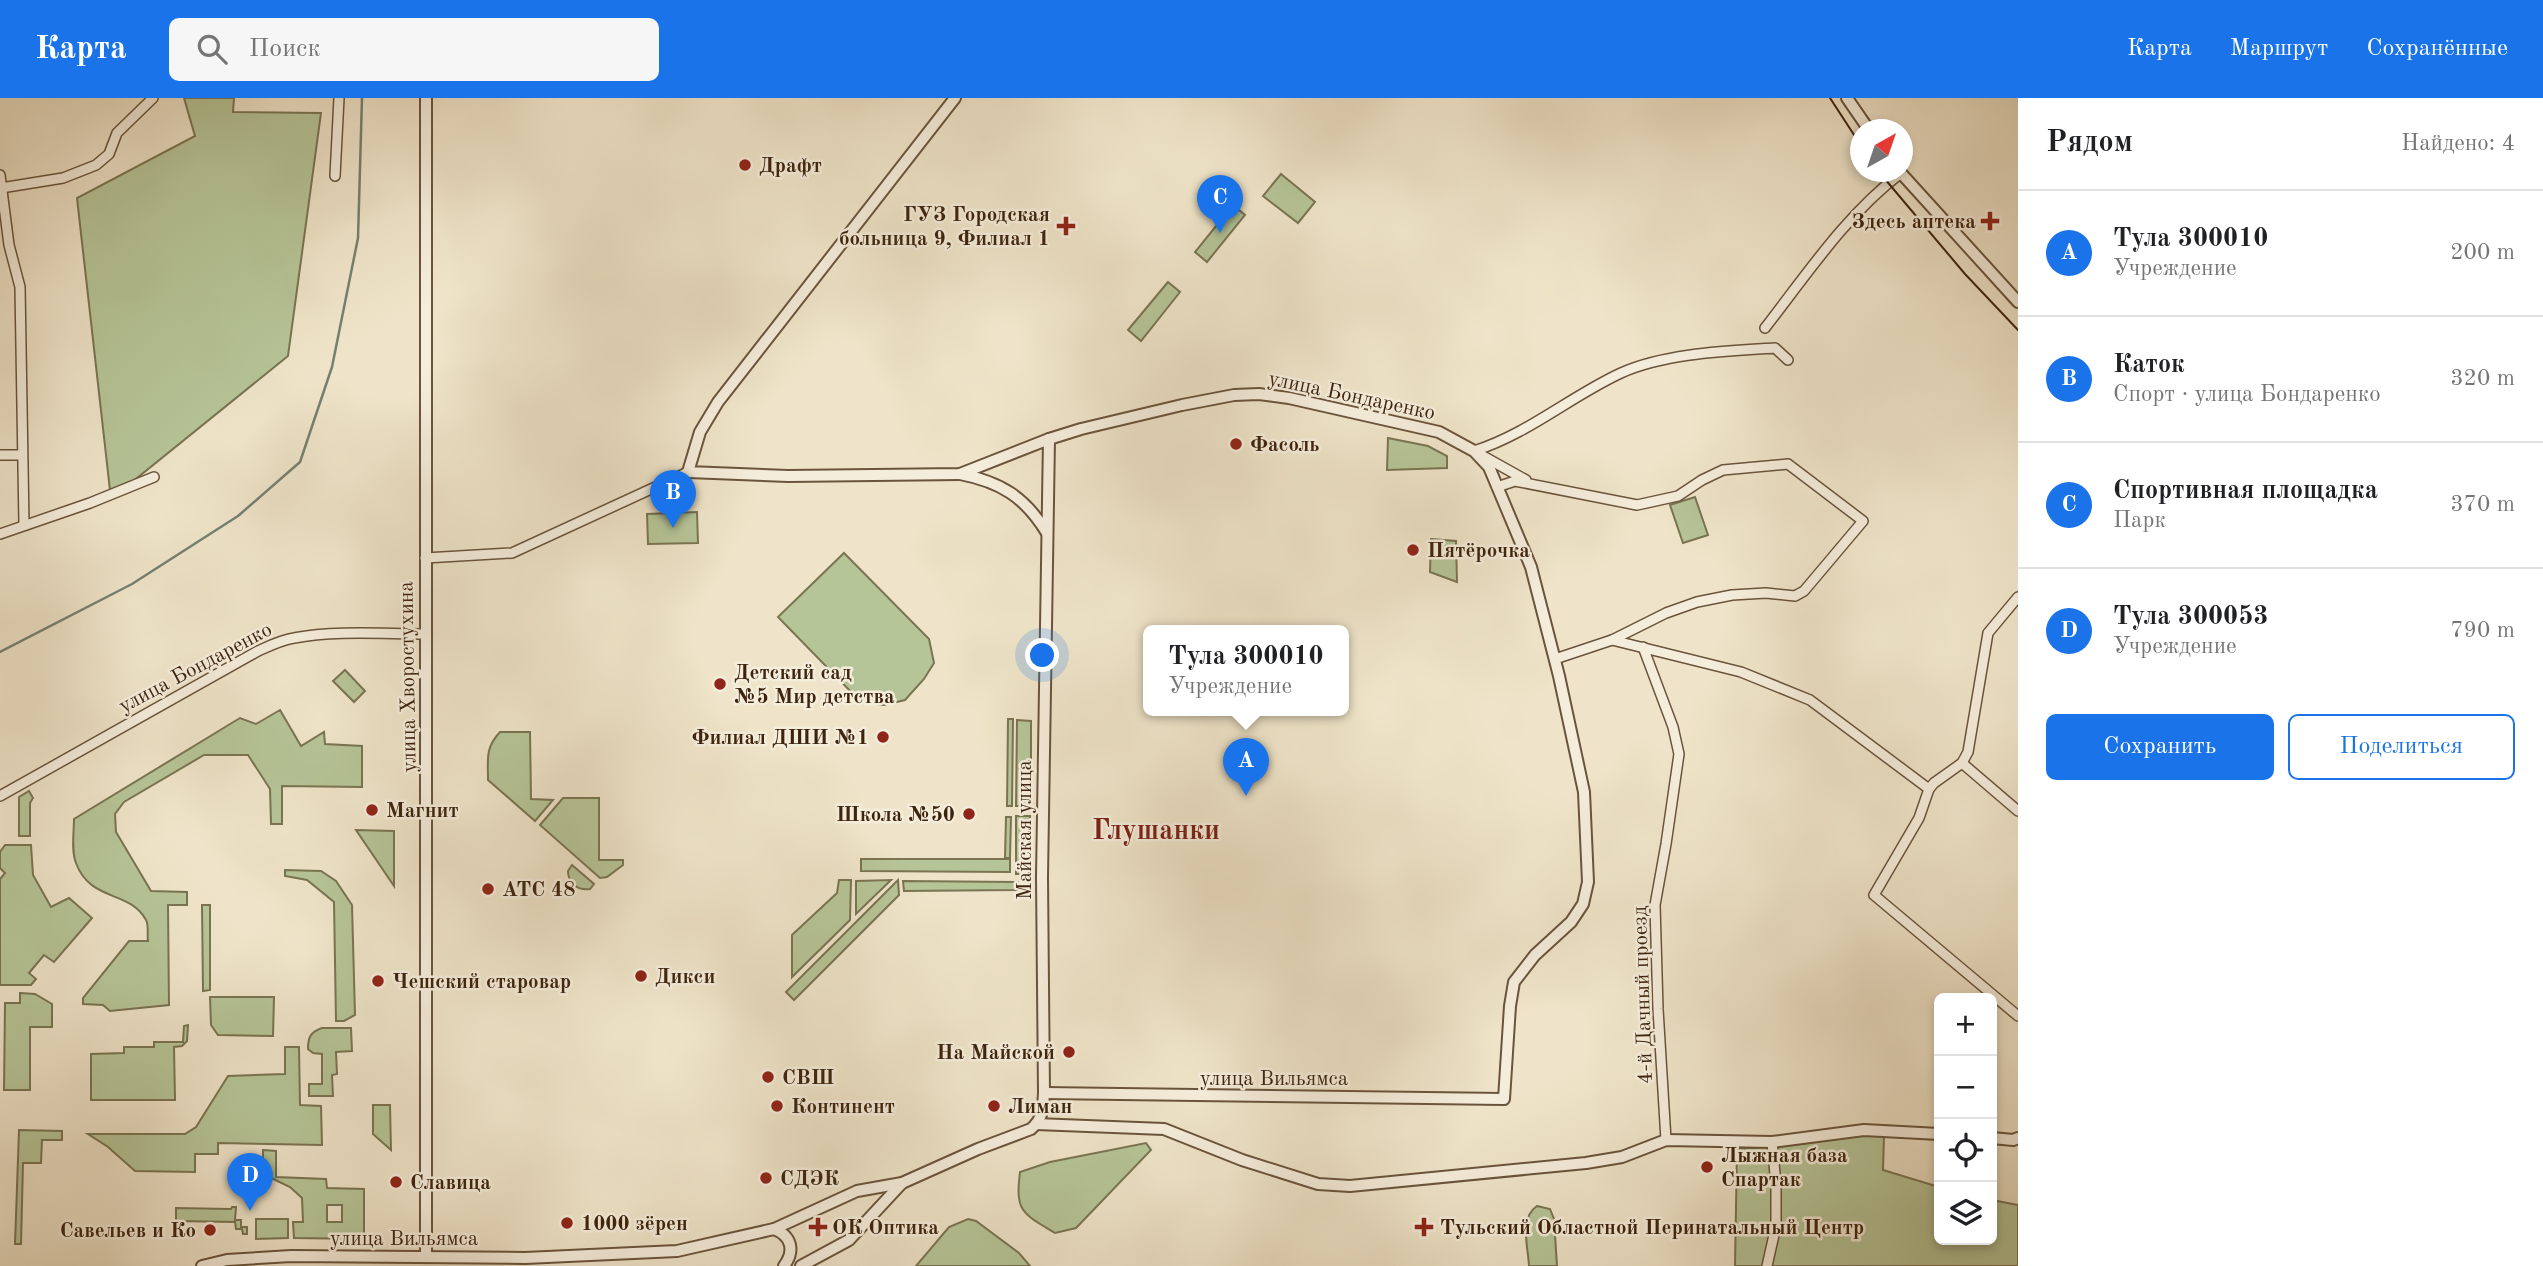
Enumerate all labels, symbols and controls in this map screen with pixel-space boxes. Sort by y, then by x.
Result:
search box [169,18,659,81]
icon: search [193,30,231,68]
text: Карта [35,33,127,66]
text: Поиск [249,36,321,62]
text: Карта [2127,37,2192,61]
text: Маршрут [2230,37,2328,61]
text: Сохранённые [2366,37,2508,61]
north arrow [1850,119,1913,182]
text: Рядом [2046,128,2133,158]
text: Найдено: 4 [2401,132,2515,155]
place label: Драфт [759,156,822,177]
marker: Драфт [737,157,753,173]
pin: C [1197,175,1243,233]
place label: ГУЗ Городская больница 9, Филиал 1 [839,205,1050,250]
place label: Здесь аптека [1852,212,1976,233]
marker: Здесь аптека [1982,213,1998,229]
marker: ГУЗ Городская больница 9, Филиал 1 [1056,216,1076,236]
text: Тула 300010 [2113,226,2268,252]
text: A [2060,241,2078,264]
text: 200 m [2450,241,2515,264]
text: Учреждение [2113,257,2237,280]
text: Каток [2113,352,2185,378]
text: B [2061,367,2077,390]
text: 320 m [2450,367,2515,390]
street label: улица Бондаренко [1266,369,1437,424]
text: Спорт · улица Бондаренко [2113,383,2381,406]
place label: Фасоль [1250,435,1320,456]
marker: Фасоль [1228,436,1244,452]
pin: B [650,470,696,528]
text: Спортивная площадка [2113,478,2378,504]
text: C [2061,493,2077,516]
text: 370 m [2450,493,2515,516]
text: Парк [2113,509,2166,532]
place label: Пятёрочка [1427,541,1530,562]
marker: Пятёрочка [1405,542,1421,558]
street label: улица Хворостухина [396,581,421,773]
text: Тула 300053 [2113,604,2268,630]
street label: улица Бондаренко [116,619,276,718]
text: D [2060,619,2078,642]
text: 790 m [2450,619,2515,642]
popup [1143,625,1349,716]
text: Учреждение [2113,635,2237,658]
your location [1025,638,1059,672]
text: Тула 300010 [1168,644,1324,670]
place label: Детский сад №5 Мир детства [734,663,895,708]
text: Учреждение [1168,675,1292,698]
marker: Детский сад №5 Мир детства [712,676,728,692]
button: Сохранить [2046,714,2274,780]
button: Поделиться [2288,714,2515,780]
place label: Филиал ДШИ №1 [692,728,869,749]
marker: Филиал ДШИ №1 [875,729,891,745]
pin: A [1223,738,1269,796]
street label: Майская улица [1015,760,1036,900]
place label: Магнит [386,801,459,822]
marker: Магнит [364,802,380,818]
place label: Школа №50 [836,805,955,826]
marker: Школа №50 [961,806,977,822]
district label: Глушанки [1092,818,1220,846]
place label: АТС 48 [502,880,575,901]
marker: АТС 48 [480,881,496,897]
street label: 4-й Дачный проезд [1630,905,1657,1084]
place label: Дикси [655,967,715,988]
marker: Дикси [633,968,649,984]
place label: Чешский старовар [392,972,571,993]
marker: Чешский старовар [370,973,386,989]
map controls [1934,993,1997,1245]
button: + [1934,993,1997,1056]
place label: На Майской [936,1043,1055,1064]
marker: На Майской [1061,1044,1077,1060]
button: − [1934,1056,1997,1119]
place label: СВШ [782,1068,835,1089]
marker: СВШ [760,1069,776,1085]
street label: улица Вильямса [1200,1069,1348,1090]
place label: Континент [791,1097,895,1118]
place label: Лиман [1008,1097,1072,1118]
marker: Континент [769,1098,785,1114]
marker: Лиман [986,1098,1002,1114]
button: locate [1934,1119,1997,1182]
place label: Лыжная база Спартак [1721,1146,1848,1191]
pin: D [227,1153,273,1211]
marker: Лыжная база Спартак [1699,1159,1715,1175]
place label: СДЭК [780,1169,839,1190]
marker: СДЭК [758,1170,774,1186]
place label: Славица [410,1173,491,1194]
marker: Славица [388,1174,404,1190]
button: layers [1934,1182,1997,1245]
place label: 1000 зёрен [581,1214,688,1235]
marker: 1000 зёрен [559,1215,575,1231]
marker: Тульский Областной Перинатальный Центр [1414,1217,1434,1237]
place label: ОК Оптика [832,1218,939,1239]
place label: Тульский Областной Перинатальный Центр [1440,1218,1864,1239]
marker: ОК Оптика [810,1219,826,1235]
place label: Савельев и Ко [60,1221,196,1242]
marker: Савельев и Ко [202,1222,218,1238]
street label: улица Вильямса [330,1229,478,1250]

